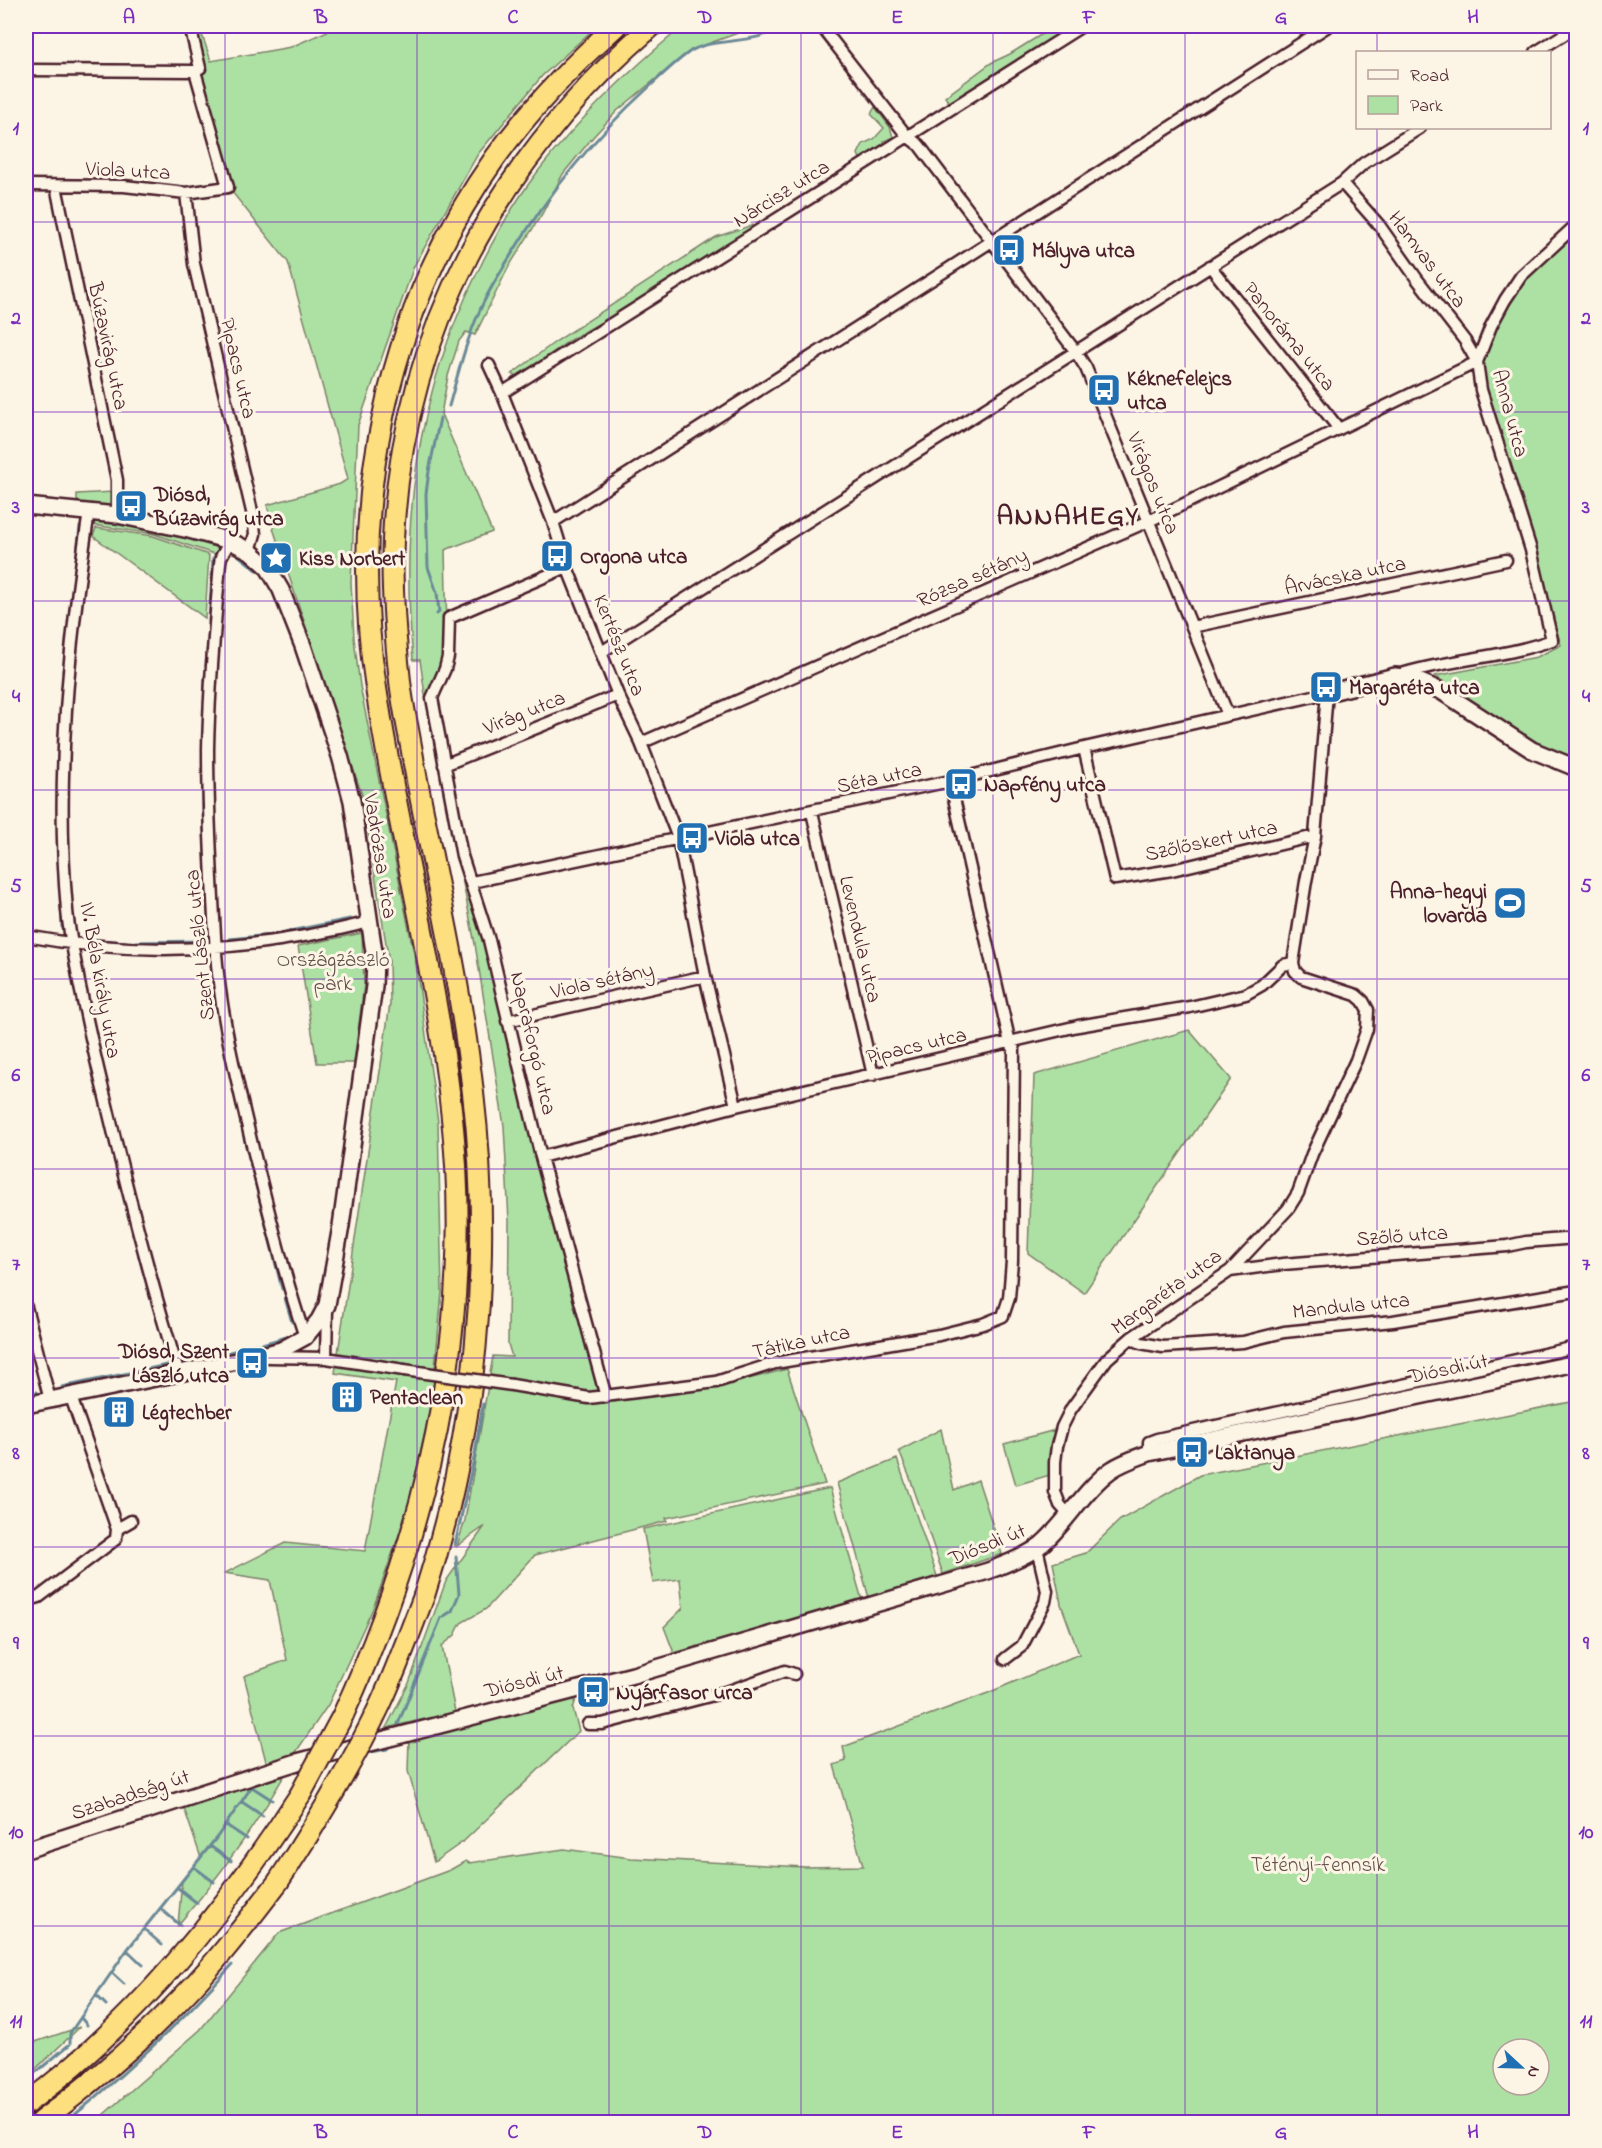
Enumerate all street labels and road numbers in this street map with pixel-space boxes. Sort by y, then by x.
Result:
street label: Nárcisz utca [728,153,836,236]
street label: Viola utca [84,155,171,189]
street label: Hamvas utca [1380,205,1473,315]
street label: Panoráma utca [1235,276,1342,398]
street label: Búzavirág utca [77,279,135,413]
street label: Pipacs utca [211,315,263,422]
street label: Anna utca [1483,366,1535,461]
street label: Virágos utca [1116,427,1186,540]
street label: Rózsa sétány [913,541,1034,618]
street label: Árvácska utca [1282,548,1409,604]
street label: Kertész utca [584,591,652,701]
street label: Virág utca [478,684,571,746]
street label: Séta utca [834,755,925,803]
street label: Vadrózsa utca [354,791,404,921]
street label: Szőlőskert utca [1142,813,1280,871]
street label: Szent László utca [178,868,224,1022]
street label: Levendula utca [830,873,888,1006]
street label: IV. Béla király utca [69,900,128,1061]
street label: Viola sétány [547,956,657,1011]
street label: Napraforgó utca [499,969,563,1118]
street label: Pipacs utca [863,1021,970,1073]
street label: Szőlő utca [1355,1219,1449,1255]
street label: Margaréta utca [1106,1242,1230,1345]
street label: Mandula utca [1291,1286,1411,1328]
street label: Tátika utca [750,1318,853,1368]
street label: Diósdi út [1405,1347,1491,1393]
street label: Diósdi út [944,1517,1031,1575]
street label: Diósdi út [481,1659,567,1707]
street label: Szabadság út [68,1763,194,1831]

